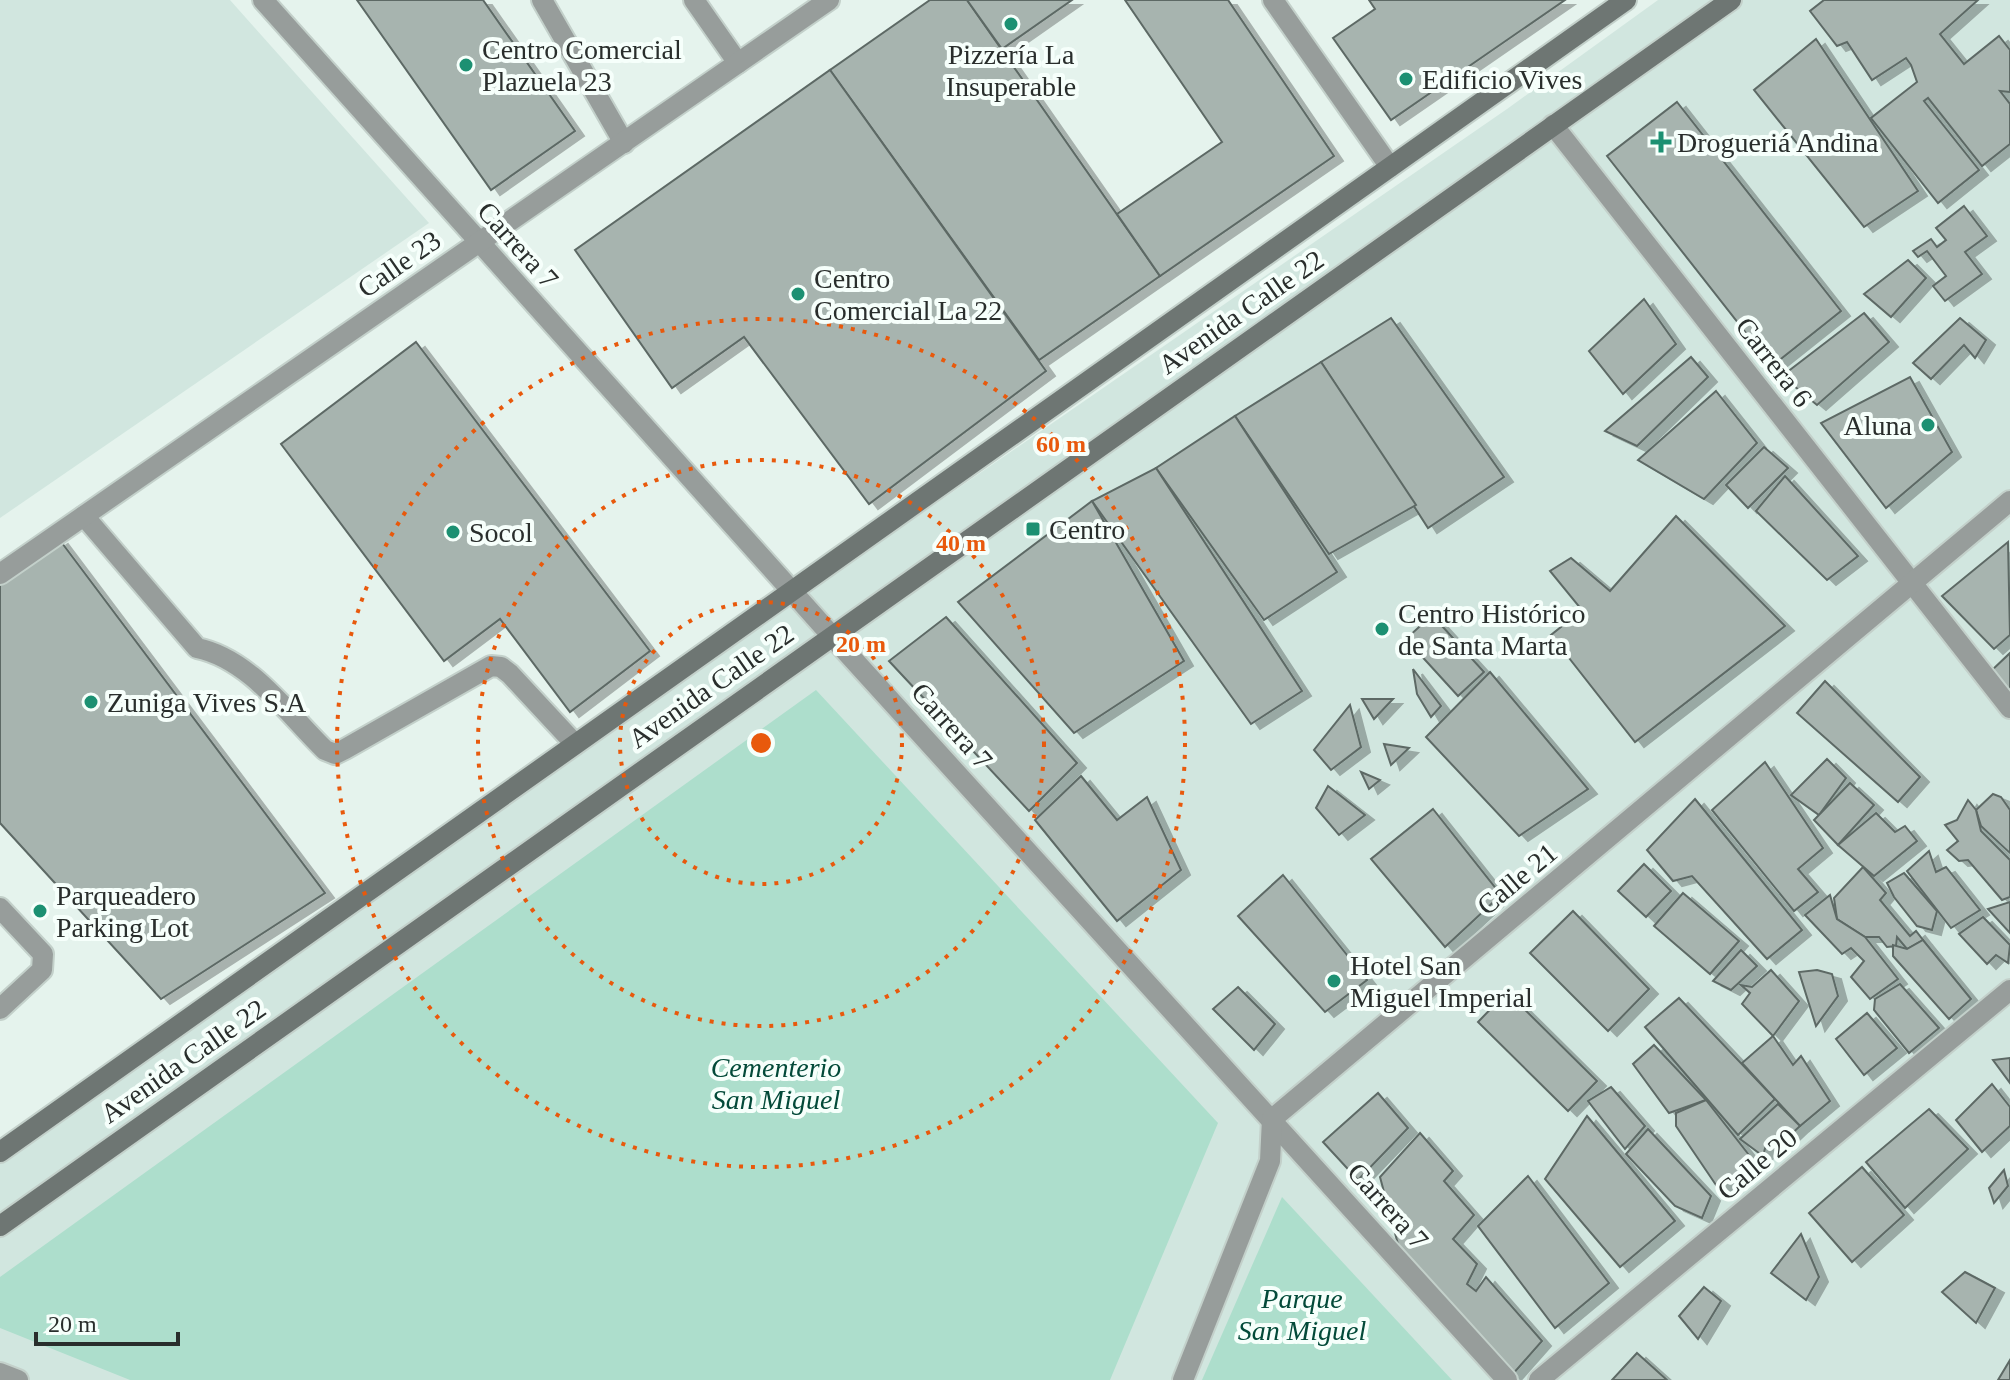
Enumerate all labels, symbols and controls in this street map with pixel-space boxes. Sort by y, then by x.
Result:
marker: Pizzería La Insuperable [1002,15,1020,33]
place label: Centro Comercial Plazuela 23 [482,34,682,97]
place label: Pizzería La Insuperable [946,39,1076,102]
marker: Centro Comercial Plazuela 23 [457,56,475,74]
place label: Edificio Vives [1422,64,1582,95]
marker: Edificio Vives [1397,70,1415,88]
place label: Drogueriá Andina [1677,127,1879,158]
marker: Drogueriá Andina [1652,133,1670,151]
street label: Carrera 7 [471,196,565,294]
street label: Calle 23 [352,224,446,304]
street label: Avenida Calle 22 [1153,244,1329,380]
place label: Centro Comercial La 22 [814,263,1002,326]
marker: Centro Comercial La 22 [789,285,807,303]
street label: Carrera 6 [1729,311,1819,413]
place label: Aluna [1844,410,1913,441]
marker: Aluna [1919,416,1937,434]
text: 60 m [1036,431,1086,457]
place label: Centro [1049,514,1125,545]
place label: Socol [469,517,533,548]
marker: Centro [1024,520,1042,538]
marker: Socol [444,523,462,541]
text: 40 m [936,530,986,556]
place label: Centro Histórico de Santa Marta [1398,598,1585,661]
street label: Avenida Calle 22 [623,618,799,754]
marker: Centro Histórico de Santa Marta [1373,620,1391,638]
text: 20 m [836,631,886,657]
street label: Carrera 7 [905,677,999,775]
place label: Zuniga Vives S.A [107,687,307,718]
marker: Zuniga Vives S.A [82,693,100,711]
centre of rings [747,729,775,757]
street label: Calle 21 [1471,837,1563,921]
place label: Parqueadero Parking Lot [56,880,196,943]
marker: Parqueadero Parking Lot [31,902,49,920]
place label: Hotel San Miguel Imperial [1350,950,1533,1013]
marker: Hotel San Miguel Imperial [1325,972,1343,990]
street label: Avenida Calle 22 [95,993,271,1129]
park label: Cementerio San Miguel [711,1052,841,1115]
street label: Calle 20 [1711,1122,1803,1206]
street label: Carrera 7 [1341,1157,1435,1255]
park label: Parque San Miguel [1238,1283,1366,1346]
scale bar [36,1296,178,1346]
text: 20 m [48,1311,97,1337]

